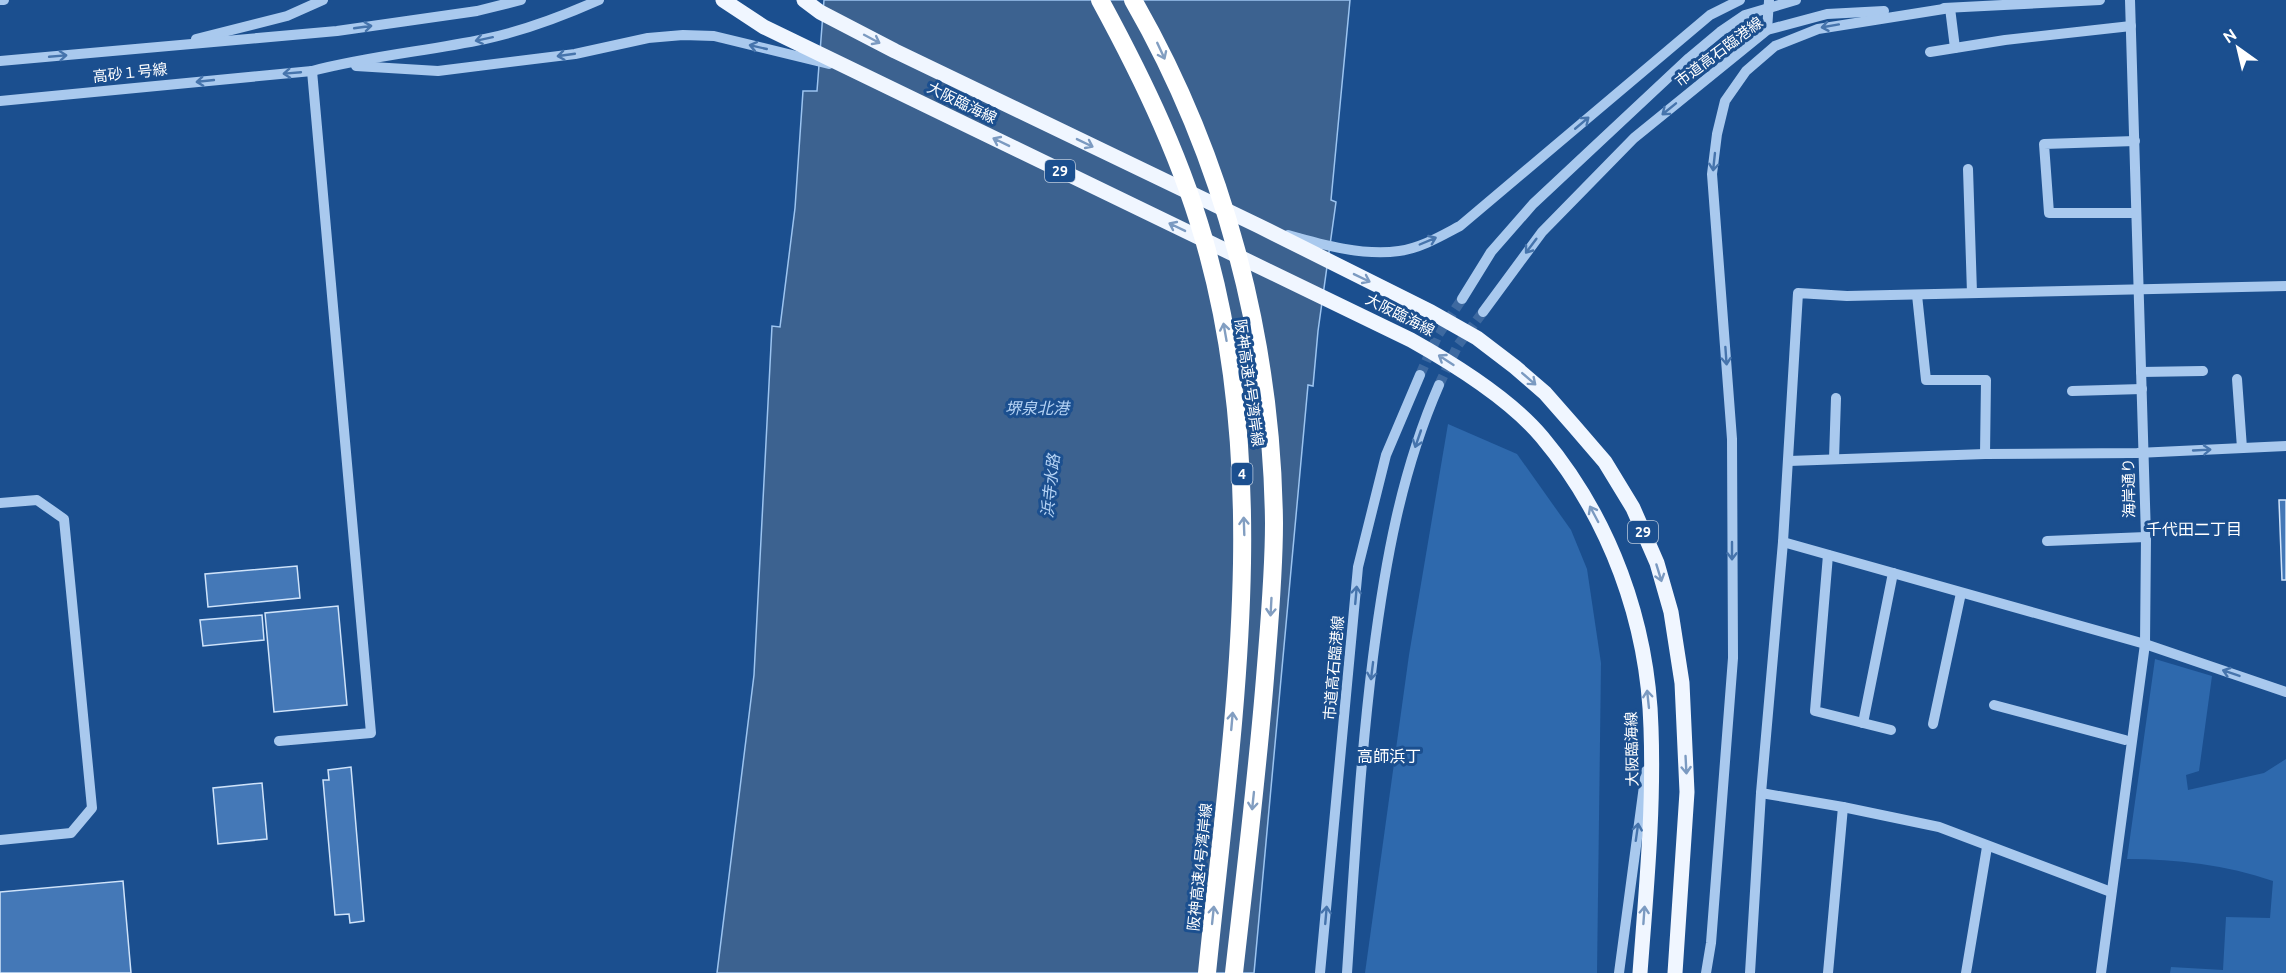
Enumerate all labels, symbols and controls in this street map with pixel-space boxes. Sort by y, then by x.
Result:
street label: 市道高石臨港線 [1672,13,1766,90]
north arrow [2208,18,2268,78]
one-way arrow [1820,21,1840,32]
one-way arrow [352,22,372,33]
text: N [2220,25,2240,46]
one-way arrow [474,33,493,45]
one-way arrow [863,33,880,45]
one-way arrow [748,40,767,52]
one-way arrow [1156,42,1168,60]
one-way arrow [556,49,576,60]
one-way arrow [48,50,68,61]
street label: 高砂１号線 [92,60,168,85]
one-way arrow [282,68,302,79]
one-way arrow [196,76,216,87]
street label: 大阪臨海線 [925,78,1000,127]
one-way arrow [1662,103,1678,116]
one-way arrow [1574,116,1589,130]
one-way arrow [993,136,1011,147]
one-way arrow [1076,137,1094,149]
one-way arrow [1708,151,1719,171]
road number: 29 [1045,160,1075,182]
one-way arrow [1168,220,1186,232]
one-way arrow [1419,235,1437,246]
one-way arrow [1525,238,1538,254]
one-way arrow [1353,273,1371,284]
street label: 大阪臨海線 [1363,290,1438,339]
street label: 阪神高速4号湾岸線 [1232,318,1267,448]
one-way arrow [1220,323,1231,343]
one-way arrow [1721,346,1732,366]
one-way arrow [1438,354,1454,366]
one-way arrow [1520,371,1536,385]
water label: 堺泉北港 [1005,399,1071,417]
one-way arrow [1412,429,1423,448]
one-way arrow [2191,444,2211,455]
water label: 浜寺水路 [1038,451,1063,519]
street label: 海岸通り [2119,458,2138,518]
road number: 4 [1232,463,1252,485]
one-way arrow [1588,505,1599,523]
one-way arrow [1238,517,1249,537]
district label: 千代田二丁目 [2146,520,2242,538]
road number: 29 [1628,521,1658,543]
one-way arrow [1726,540,1738,560]
one-way arrow [1654,563,1665,582]
one-way arrow [1351,586,1362,606]
one-way arrow [1265,596,1276,616]
street label: 市道高石臨港線 [1320,615,1347,721]
one-way arrow [1366,661,1377,680]
one-way arrow [2222,666,2241,677]
one-way arrow [1642,690,1653,709]
one-way arrow [1227,711,1238,731]
street label: 大阪臨海線 [1622,711,1641,787]
district label: 高師浜丁 [1357,747,1421,765]
one-way arrow [1680,754,1691,774]
one-way arrow [1247,791,1258,810]
street label: 阪神高速4号湾岸線 [1184,802,1215,932]
one-way arrow [1632,822,1643,842]
one-way arrow [1208,905,1219,925]
one-way arrow [1321,905,1332,925]
one-way arrow [1639,905,1650,925]

